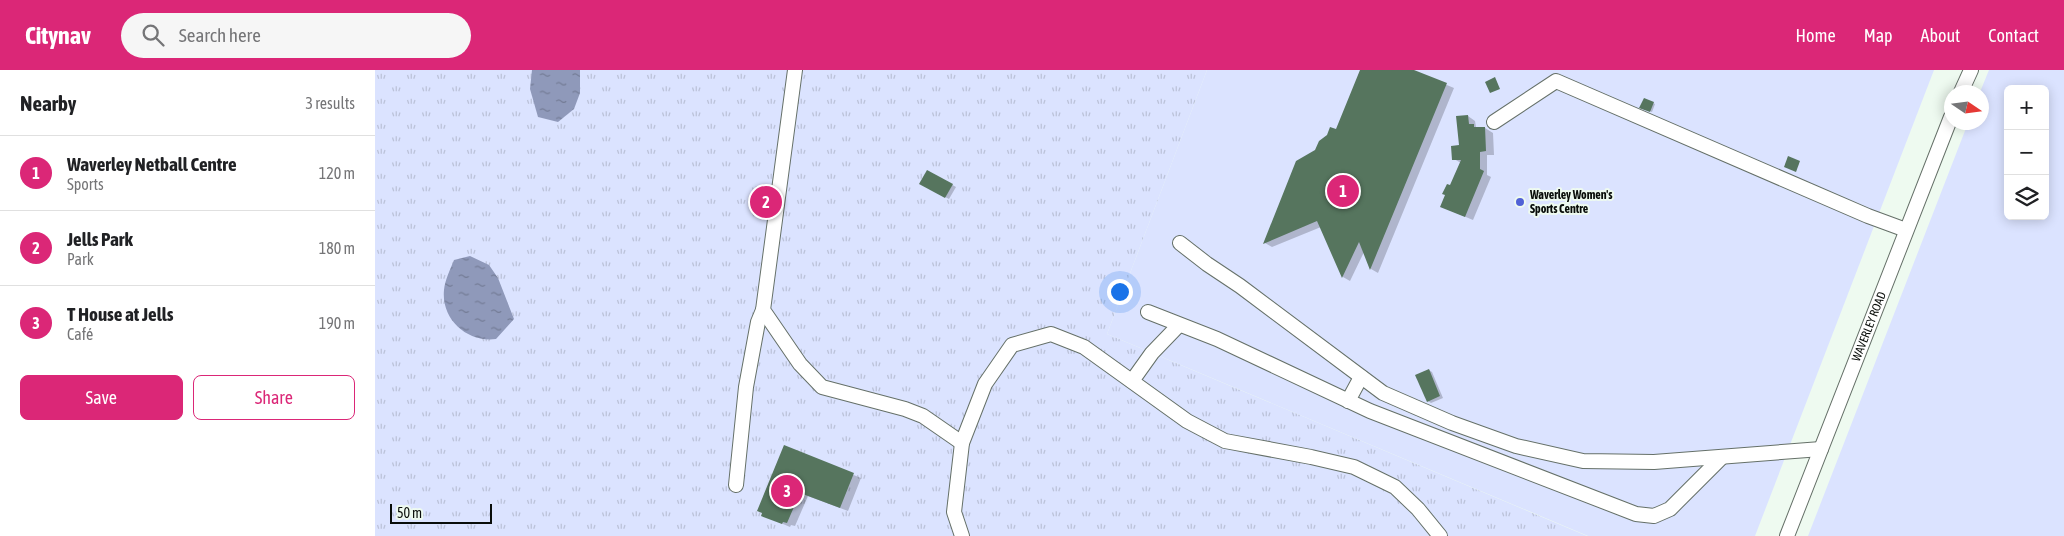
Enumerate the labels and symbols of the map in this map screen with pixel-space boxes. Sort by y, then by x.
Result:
north arrow [1944,85,1989,130]
pin: 1 [1327,172,1359,210]
pin: 2 [750,183,782,221]
place label: Waverley Women's Sports Centre [1529,188,1613,216]
marker: Waverley Women's Sports Centre [1514,196,1526,208]
your location [1107,279,1133,305]
street label: WAVERLEY ROAD [1849,289,1889,363]
pin: 3 [771,472,803,510]
scale bar [390,501,493,524]

